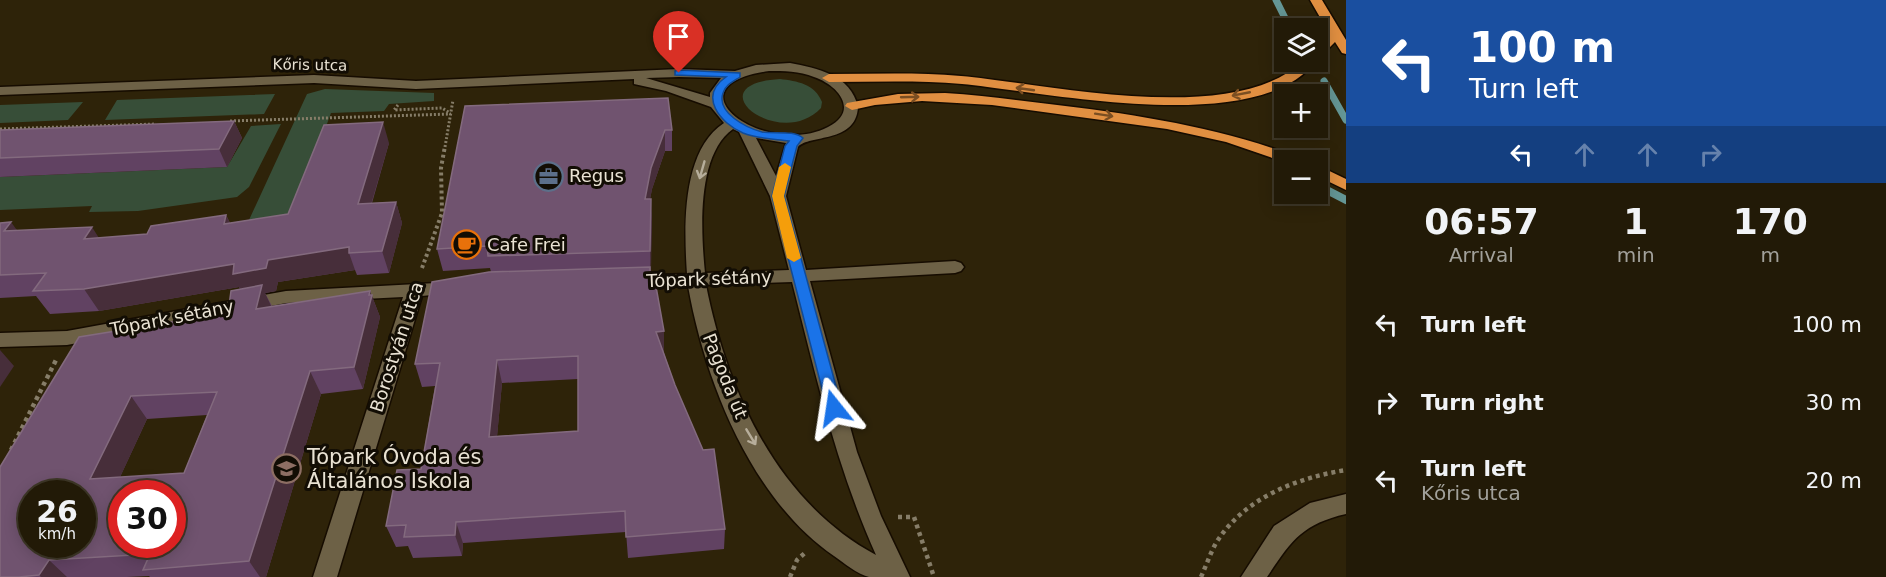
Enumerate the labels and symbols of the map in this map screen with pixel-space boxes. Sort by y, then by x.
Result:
pin [653,11,704,73]
street label: Kőris utca [272,55,348,75]
one-way arrow [1016,84,1036,95]
one-way arrow [1232,89,1251,100]
one-way arrow [899,91,919,102]
one-way arrow [1093,110,1113,121]
office icon: Regus [532,160,564,192]
one-way arrow [696,160,708,179]
place label: Regus [569,165,624,186]
cafe icon: Cafe Frei [450,229,482,261]
place label: Cafe Frei [487,234,566,255]
street label: Tópark sétány [645,266,772,291]
street label: Borostyán utca [366,279,428,415]
street label: Tópark sétány [107,295,236,340]
street label: Pagoda út [699,330,752,422]
position arrow [802,376,866,440]
one-way arrow [745,428,757,445]
place label: Tópark Óvoda és Általános Iskola [306,444,481,493]
school or university icon: Tópark Óvoda és Általános Iskola [270,453,302,485]
speed limit sign: 30 [108,480,186,558]

